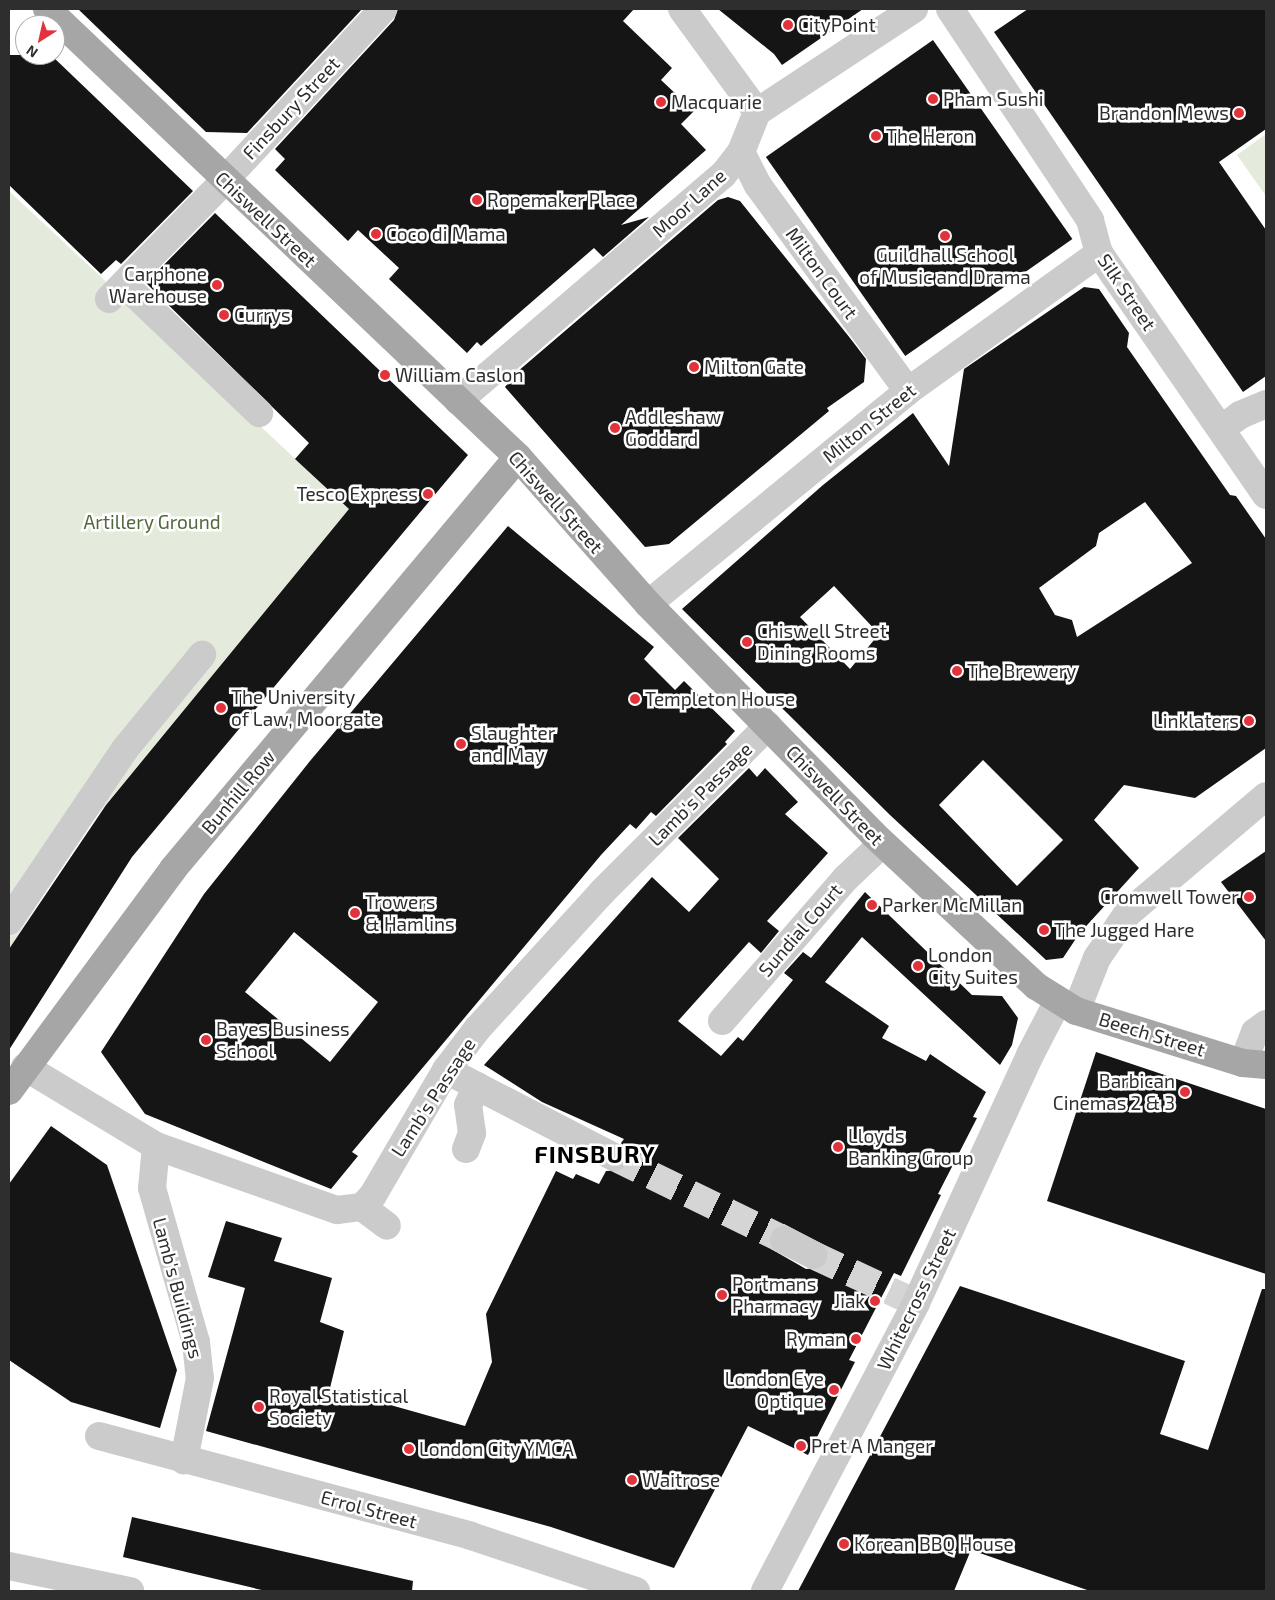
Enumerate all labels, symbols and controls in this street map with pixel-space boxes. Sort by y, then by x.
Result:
place label: CityPoint [798,14,876,36]
north arrow [15,15,65,65]
marker: CityPoint [782,19,794,31]
text: N [23,42,41,62]
street label: Finsbury Street [238,52,344,164]
place label: Pham Sushi [943,88,1043,110]
place label: Macquarie [671,91,762,113]
marker: Pham Sushi [927,93,939,105]
marker: Macquarie [655,96,667,108]
place label: Brandon Mews [1099,102,1229,124]
marker: Brandon Mews [1233,107,1245,119]
place label: The Heron [886,125,975,147]
marker: The Heron [870,130,882,142]
street label: Moor Lane [647,164,731,242]
street label: Chiswell Street [211,166,321,272]
place label: Ropemaker Place [487,189,636,211]
marker: Ropemaker Place [471,194,483,206]
place label: Coco di Mama [386,223,506,245]
street label: Milton Court [781,223,863,323]
marker: Coco di Mama [370,228,382,240]
marker: Guildhall School of Music and Drama [939,230,951,242]
place label: Guildhall School of Music and Drama [859,244,1031,288]
street label: Silk Street [1093,249,1161,335]
place label: Carphone Warehouse [109,263,207,307]
marker: Carphone Warehouse [211,279,223,291]
place label: Currys [234,304,291,326]
marker: Currys [218,309,230,321]
place label: Milton Gate [704,356,804,378]
marker: Milton Gate [688,361,700,373]
place label: William Caslon [395,364,523,386]
marker: William Caslon [379,369,391,381]
street label: Milton Street [818,379,920,467]
place label: Addleshaw Goddard [625,406,721,450]
marker: Addleshaw Goddard [609,422,621,434]
street label: Chiswell Street [504,446,608,558]
place label: Tesco Express [296,483,418,505]
marker: Tesco Express [422,488,434,500]
park label: Artillery Ground [83,511,221,533]
place label: Chiswell Street Dining Rooms [757,620,887,664]
marker: Chiswell Street Dining Rooms [741,636,753,648]
place label: The Brewery [967,660,1076,682]
marker: The Brewery [951,665,963,677]
place label: The University of Law, Moorgate [231,686,381,730]
place label: Templeton House [645,688,795,710]
marker: Templeton House [629,693,641,705]
marker: The University of Law, Moorgate [215,702,227,714]
place label: Linklaters [1153,710,1239,732]
marker: Linklaters [1243,715,1255,727]
place label: Slaughter and May [471,722,555,766]
street label: Lamb's Passage [643,737,757,851]
marker: Slaughter and May [455,738,467,750]
street label: Chiswell Street [782,740,888,850]
street label: Bunhill Row [196,745,280,839]
street label: Sundial Court [753,879,847,981]
place label: Cromwell Tower [1099,886,1239,908]
place label: Trowers & Hamlins [365,891,455,935]
marker: Cromwell Tower [1243,891,1255,903]
place label: Parker McMillan [882,894,1023,916]
marker: Parker McMillan [866,899,878,911]
marker: Trowers & Hamlins [349,907,361,919]
place label: The Jugged Hare [1054,919,1195,941]
marker: The Jugged Hare [1038,924,1050,936]
place label: London City Suites [928,944,1018,988]
marker: London City Suites [912,960,924,972]
street label: Beech Street [1096,1007,1208,1061]
place label: Bayes Business School [216,1018,350,1062]
street label: Lamb's Passage [386,1033,480,1161]
marker: Bayes Business School [200,1034,212,1046]
place label: Barbican Cinemas 2 & 3 [1053,1070,1175,1114]
marker: Barbican Cinemas 2 & 3 [1179,1086,1191,1098]
place label: Lloyds Banking Group [848,1125,973,1169]
district label: FINSBURY [533,1140,657,1168]
marker: Lloyds Banking Group [832,1141,844,1153]
street label: Lamb's Buildings [148,1215,208,1361]
street label: Whitecross Street [872,1224,960,1374]
place label: Portmans Pharmacy [732,1273,819,1317]
marker: Portmans Pharmacy [716,1289,728,1301]
place label: Jiak [834,1290,865,1312]
marker: Jiak [869,1295,881,1307]
place label: Ryman [786,1328,846,1350]
marker: Ryman [850,1333,862,1345]
place label: London Eye Optique [725,1368,824,1412]
marker: London Eye Optique [828,1384,840,1396]
place label: Royal Statistical Society [269,1385,409,1429]
marker: Royal Statistical Society [253,1401,265,1413]
place label: Pret A Manger [811,1435,934,1457]
place label: London City YMCA [419,1438,575,1460]
marker: Pret A Manger [795,1440,807,1452]
marker: London City YMCA [403,1443,415,1455]
place label: Waitrose [642,1469,720,1491]
marker: Waitrose [626,1474,638,1486]
street label: Errol Street [318,1485,420,1533]
place label: Korean BBQ House [854,1533,1014,1555]
marker: Korean BBQ House [838,1538,850,1550]

